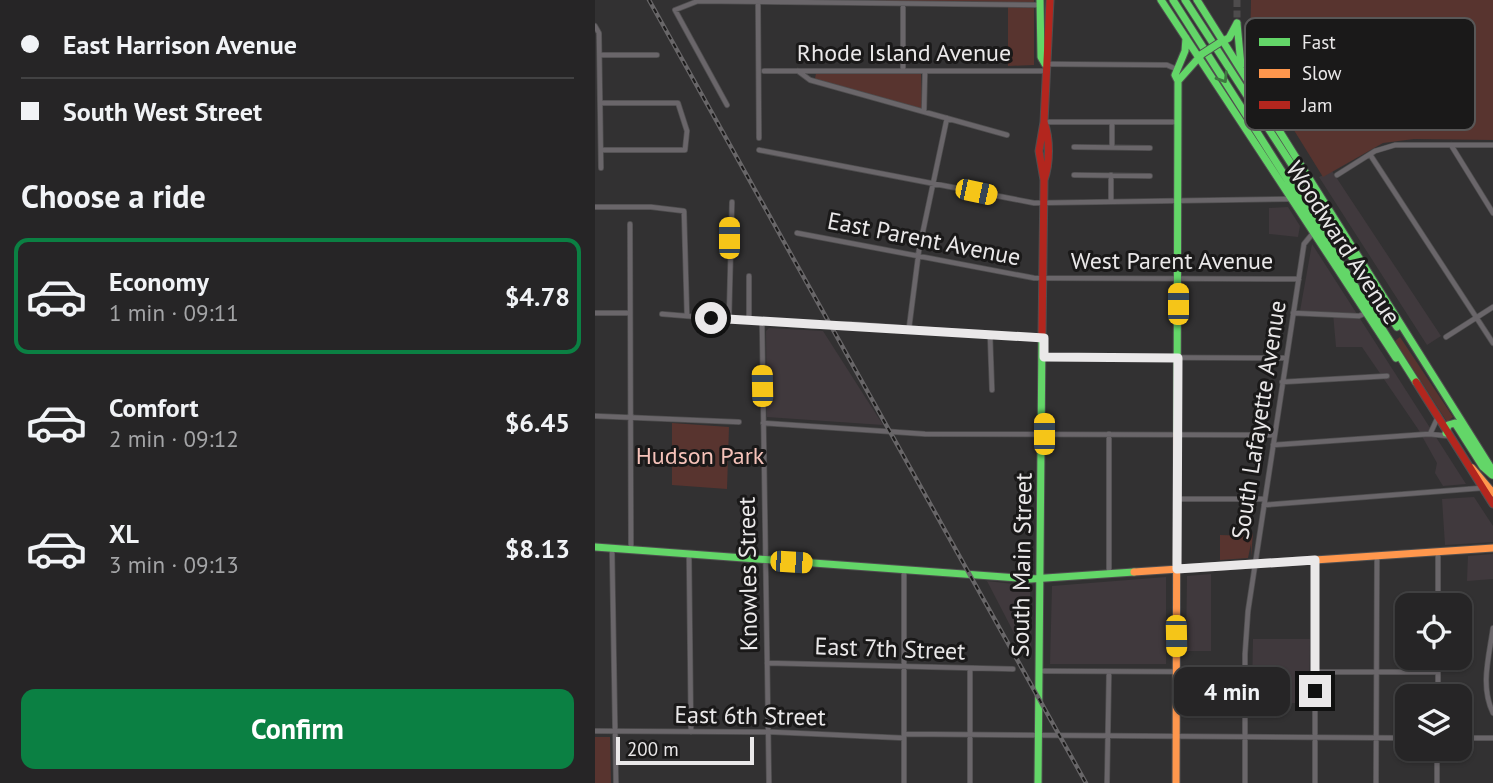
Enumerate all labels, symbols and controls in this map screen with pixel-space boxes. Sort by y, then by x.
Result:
legend [1245,18,1475,130]
text: East Harrison Avenue [63,28,297,61]
text: Fast [1302,30,1336,54]
street label: Rhode Island Avenue [797,37,1011,68]
text: Slow [1302,61,1342,85]
one-way arrow [1215,70,1228,83]
text: Jam [1301,93,1332,117]
text: South West Street [63,95,262,128]
street label: Woodward Avenue [1279,155,1408,330]
text: Choose a ride [21,175,206,217]
car [954,177,999,207]
street label: East Parent Avenue [825,205,1023,272]
car [719,217,740,259]
street label: West Parent Avenue [1071,245,1273,276]
icon: car [25,265,88,328]
text: Economy [109,265,209,298]
text: $4.78 [505,280,570,313]
car [1168,283,1189,325]
text: 1 min · 09:11 [109,298,239,327]
street label: South Lafayette Avenue [1224,298,1293,542]
route start [695,302,727,334]
car [752,365,773,407]
icon: car [25,391,88,454]
text: Comfort [109,391,199,424]
text: $6.45 [505,406,570,439]
car [1034,413,1055,455]
text: 2 min · 09:12 [109,424,239,453]
park label: Hudson Park [636,440,765,471]
street label: South Main Street [1004,473,1039,657]
street label: Knowles Street [731,497,764,651]
icon: car [25,517,88,580]
text: XL [109,517,139,550]
text: $8.13 [505,532,570,565]
text: 3 min · 09:13 [109,550,239,579]
car [770,550,813,574]
map controls [1395,593,1472,761]
button: locate [1395,593,1472,670]
car [1166,615,1187,657]
street label: East 7th Street [814,630,966,667]
callout: 4 min [1175,666,1291,716]
route end [1299,675,1331,707]
text: 4 min [1204,677,1260,706]
button: layers [1395,684,1472,761]
button: Confirm [21,689,574,769]
street label: East 6th Street [674,699,826,732]
scale bar [616,734,754,766]
text: 200 m [627,737,679,761]

